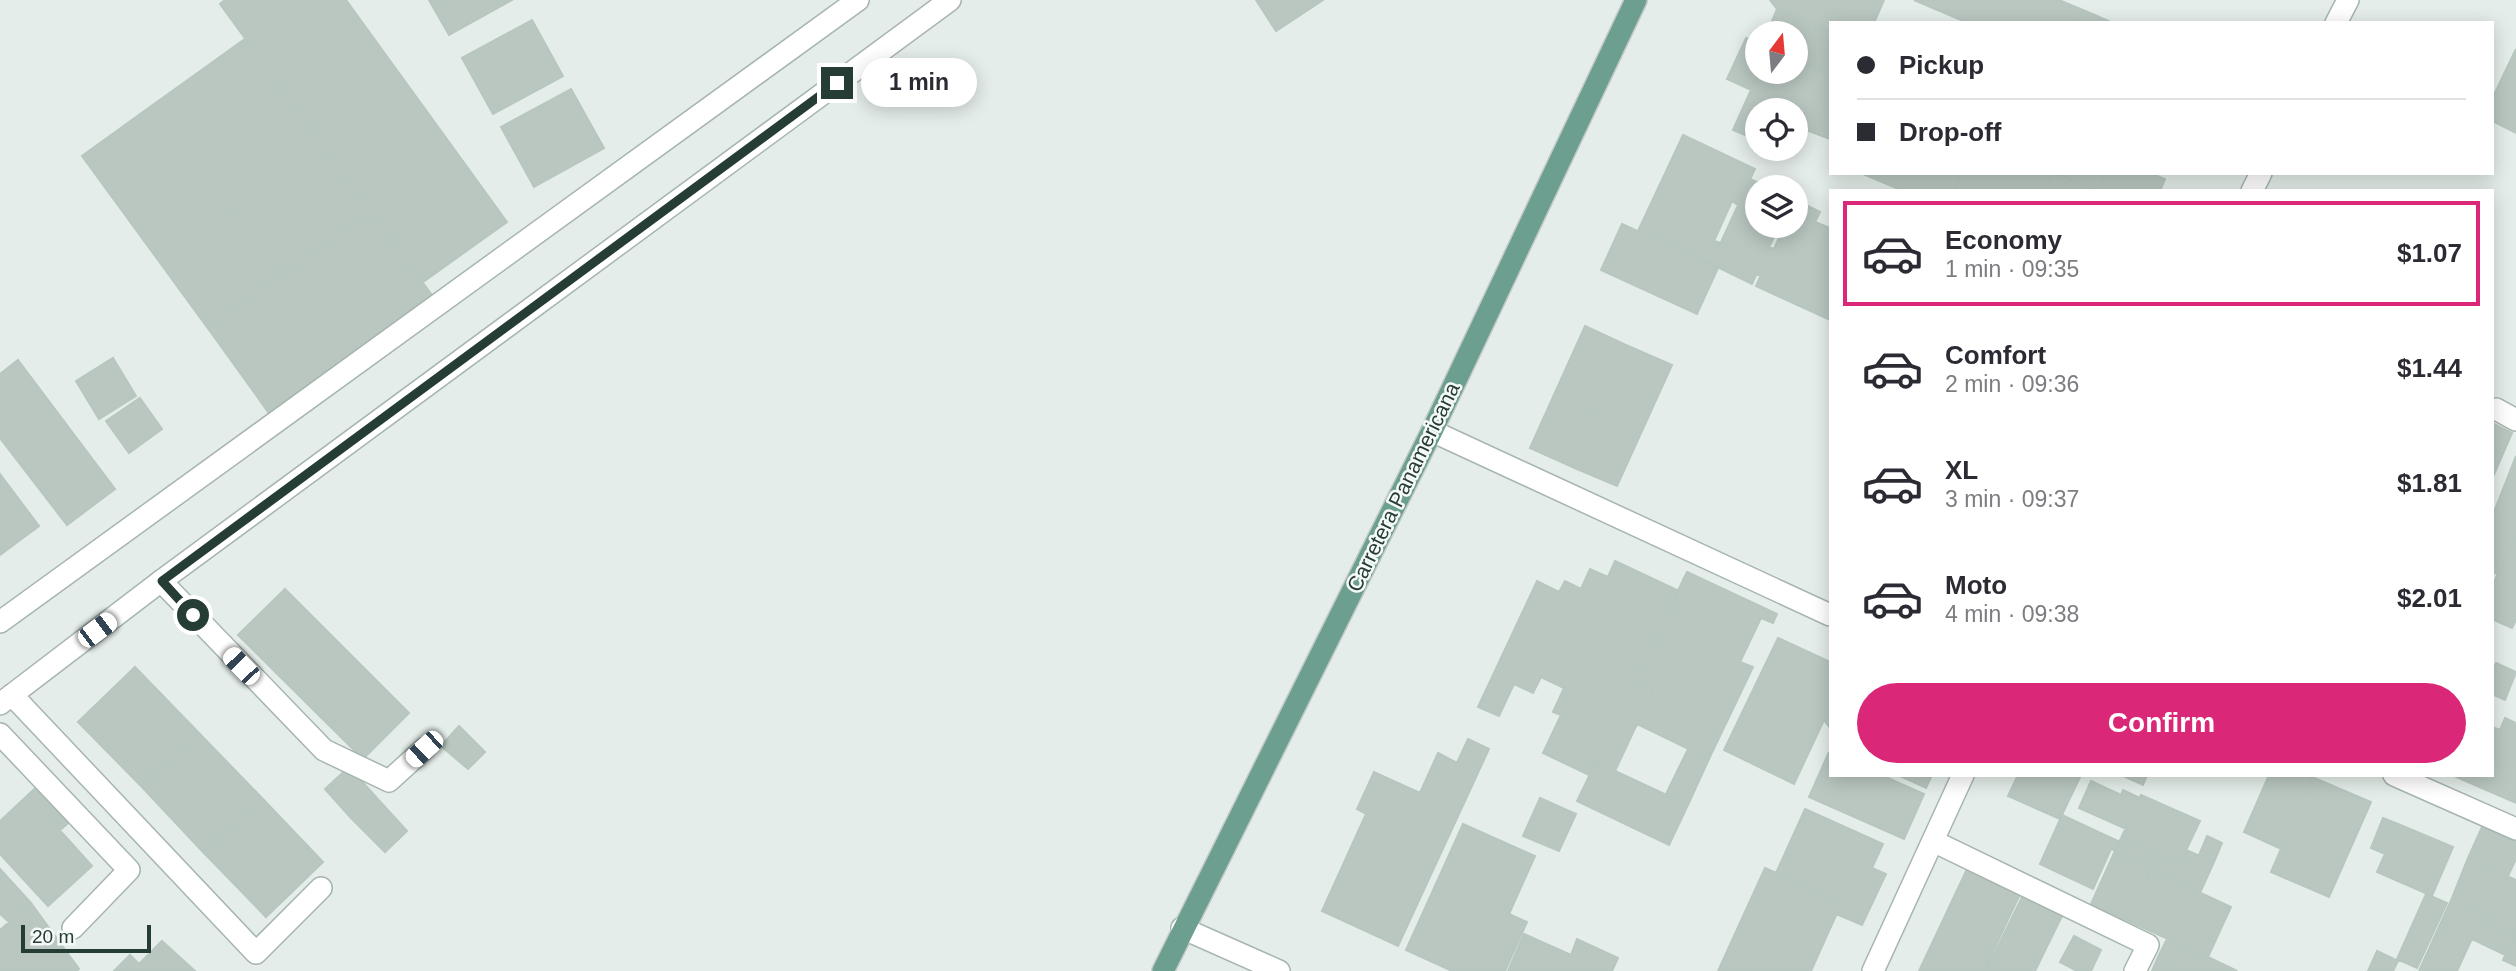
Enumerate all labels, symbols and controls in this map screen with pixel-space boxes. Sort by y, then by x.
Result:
north arrow [1745,21,1808,84]
map controls [1745,21,1808,238]
text: Pickup [1899,50,1984,80]
callout: 1 min [862,58,977,108]
route end [821,67,853,99]
text: 1 min [889,69,949,95]
button: locate [1745,98,1808,161]
text: Drop-off [1899,117,2002,147]
button: layers [1745,175,1808,238]
icon: car [1861,222,1924,285]
text: Economy [1945,225,2062,255]
text: $1.07 [2397,238,2462,268]
text: 1 min · 09:35 [1945,256,2079,282]
icon: car [1861,337,1924,400]
text: Comfort [1945,340,2046,370]
text: $1.44 [2397,353,2462,383]
text: 2 min · 09:36 [1945,371,2079,397]
street label: Carretera Panamericana [1342,378,1464,595]
icon: car [1861,452,1924,515]
text: XL [1945,455,1978,485]
text: $1.81 [2397,468,2462,498]
text: 3 min · 09:37 [1945,486,2079,512]
icon: car [1861,567,1924,630]
text: Moto [1945,570,2007,600]
text: $2.01 [2397,583,2462,613]
route start [177,599,209,631]
text: 4 min · 09:38 [1945,601,2079,627]
car [74,609,121,651]
car [219,644,264,688]
button: Confirm [1857,683,2466,763]
car [402,727,447,771]
scale bar [21,922,150,954]
text: 20 m [32,926,74,947]

